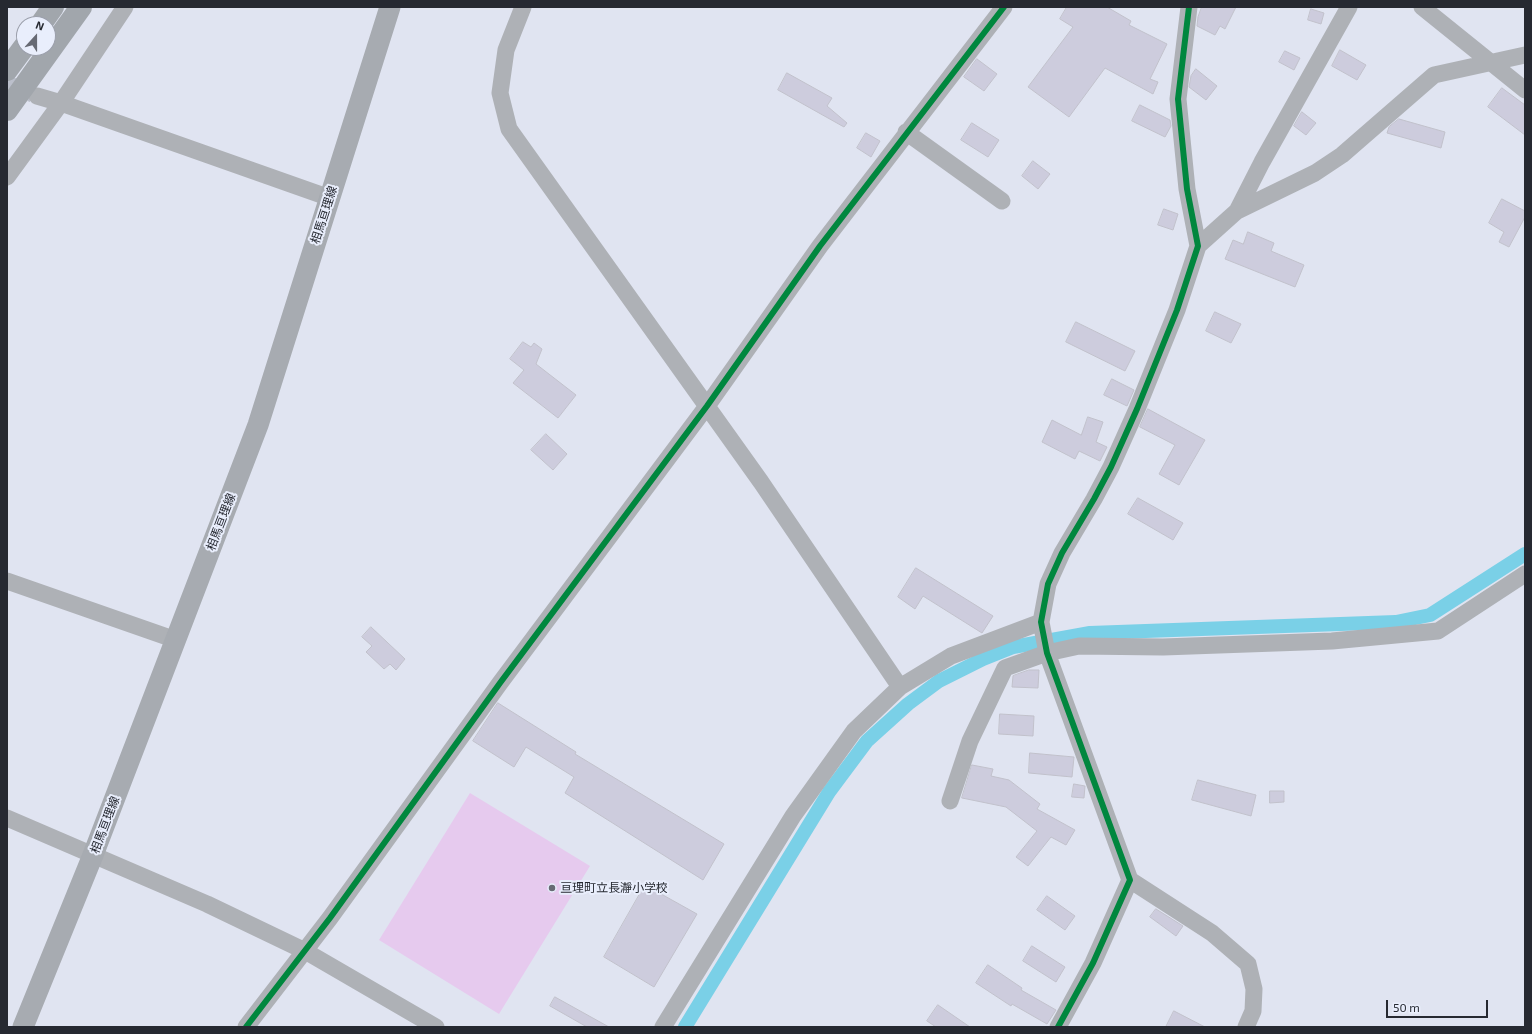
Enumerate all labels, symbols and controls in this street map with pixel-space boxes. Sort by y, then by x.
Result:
north arrow [16,16,56,56]
text: N [34,18,46,33]
street label: 相馬亘理線 [308,184,340,246]
street label: 相馬亘理線 [204,491,238,553]
street label: 相馬亘理線 [88,794,122,856]
place label: 亘理町立長瀞小学校 [560,881,668,895]
marker: 亘理町立長瀞小学校 [547,883,557,893]
scale bar [1388,992,1490,1018]
text: 50 m [1393,1000,1420,1014]

